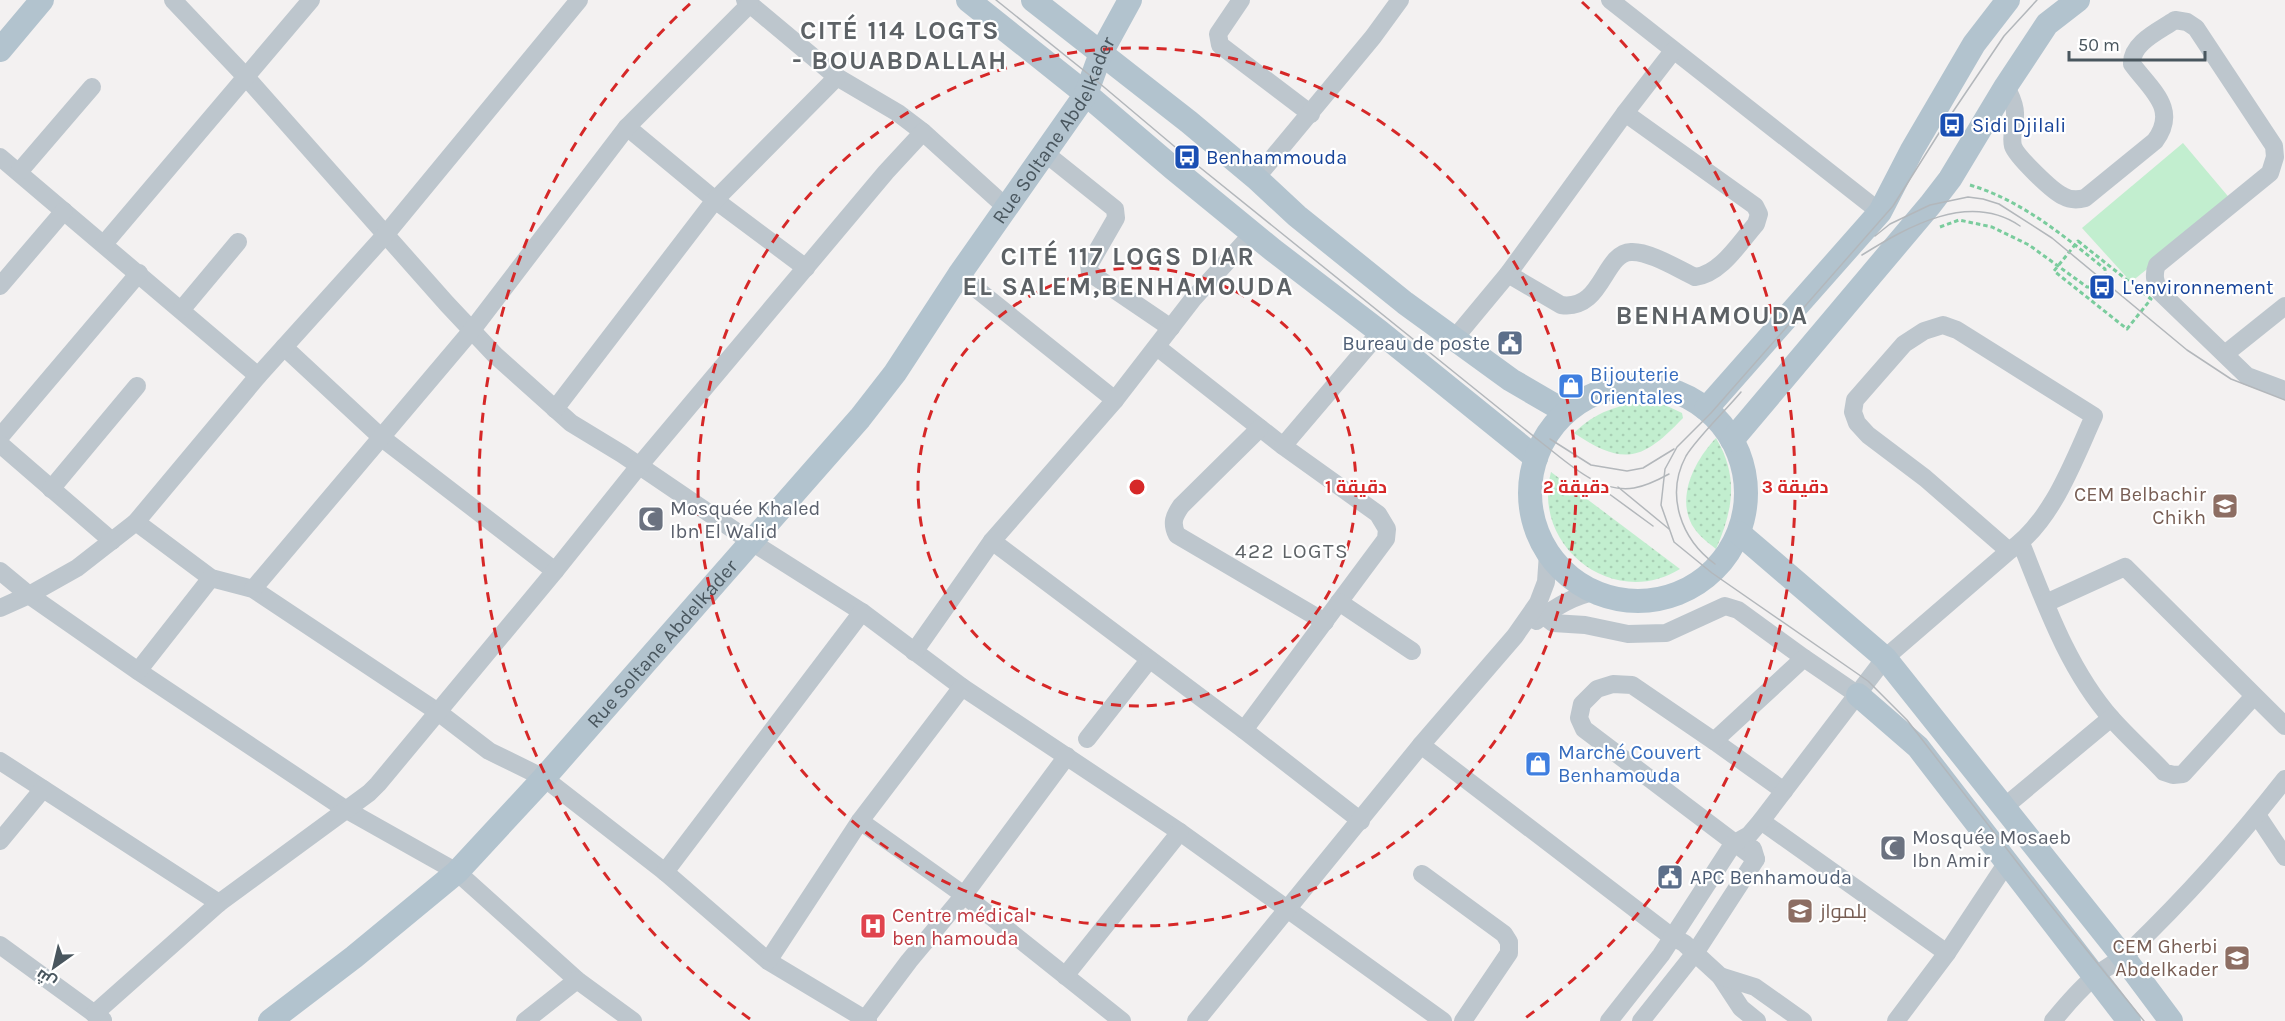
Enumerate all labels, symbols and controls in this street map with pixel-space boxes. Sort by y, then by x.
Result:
district label: CITÉ 114 LOGTS - BOUABDALLAH [792,14,1008,76]
scale bar [2069,24,2206,62]
street label: Rue Soltane Abdelkader [987,32,1120,228]
text: 50 m [2078,34,2120,56]
bus stop icon: Sidi Djilali [1937,110,1967,140]
place label: Sidi Djilali [1972,114,2066,137]
bus stop icon: Benhammouda [1172,142,1202,172]
place label: Benhammouda [1206,146,1347,169]
district label: CITÉ 117 LOGS DIAR EL SALEM,BENHAMOUDA [962,240,1294,302]
bus stop icon: L'environnement [2087,272,2117,302]
place label: L'environnement [2122,276,2274,299]
district label: BENHAMOUDA [1616,300,1808,331]
public building icon: Bureau de poste [1495,328,1525,358]
place label: Bureau de poste [1342,332,1490,355]
place label: Bijouterie Orientales [1590,363,1683,409]
shop icon: Bijouterie Orientales [1556,371,1586,401]
text: 1 دقيقة [1325,476,1387,498]
text: 2 دقيقة [1543,476,1609,498]
text: 3 دقيقة [1762,476,1828,498]
centre of rings [1127,477,1147,497]
place label: CEM Belbachir Chikh [2074,483,2207,529]
school or university icon: CEM Belbachir Chikh [2210,491,2240,521]
place label: Mosquée Khaled Ibn El Walid [670,497,820,543]
mosque icon: Mosquée Khaled Ibn El Walid [636,504,666,534]
district label: 422 LOGTS [1235,539,1349,563]
street label: Rue Soltane Abdelkader [582,554,742,733]
place label: Marché Couvert Benhamouda [1558,741,1701,787]
shop icon: Marché Couvert Benhamouda [1523,749,1553,779]
place label: Mosquée Mosaeb Ibn Amir [1912,826,2071,872]
mosque icon: Mosquée Mosaeb Ibn Amir [1878,833,1908,863]
public building icon: APC Benhamouda [1655,862,1685,892]
place label: APC Benhamouda [1690,866,1852,889]
school or university icon: بلمواز [1785,896,1815,926]
place label: بلمواز [1819,900,1867,923]
place label: Centre médical ben hamouda [892,904,1030,950]
hospital icon: Centre médical ben hamouda [858,911,888,941]
place label: CEM Gherbi Abdelkader [2113,935,2219,981]
north arrow [24,937,84,997]
school or university icon: CEM Gherbi Abdelkader [2222,943,2252,973]
text: ش [32,965,60,993]

